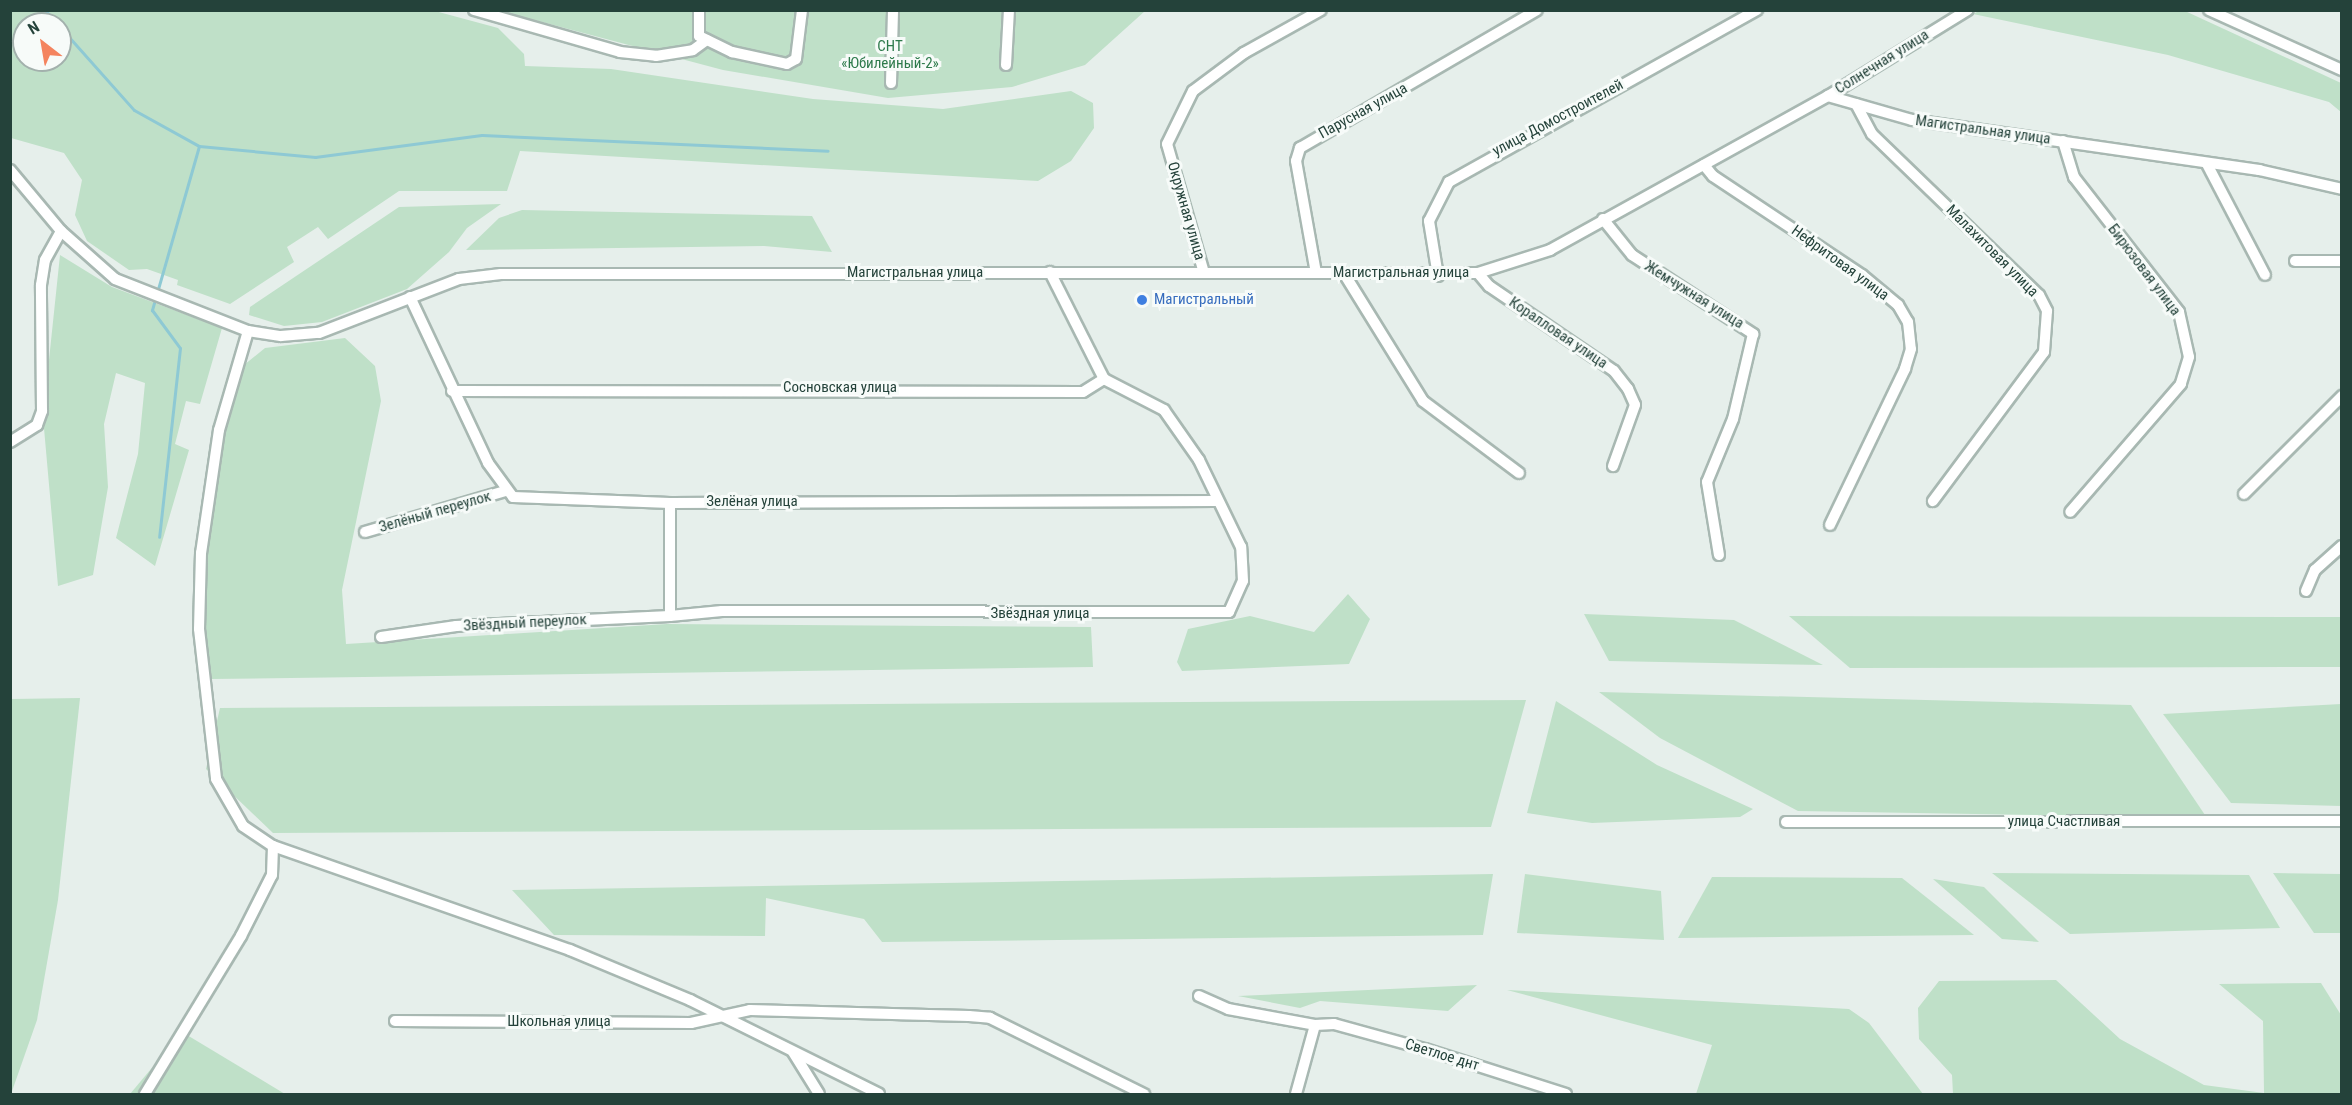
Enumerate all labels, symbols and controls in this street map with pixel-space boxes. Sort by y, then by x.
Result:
north arrow [12,12,72,72]
text: N [24,17,43,39]
street label: Солнечная улица [1832,26,1932,98]
park label: СНТ «Юбилейный-2» [841,37,939,72]
street label: улица Домостроителей [1490,76,1626,160]
street label: Парусная улица [1315,79,1411,143]
street label: Магистральная улица [1914,112,2052,148]
street label: Окружная улица [1163,160,1209,262]
street label: Малахитовая улица [1942,201,2042,301]
street label: Бирюзовая улица [2104,221,2184,319]
street label: Нефритовая улица [1788,222,1892,304]
street label: Жемчужная улица [1641,257,1747,333]
street label: Магистральная улица [847,264,983,282]
street label: Магистральная улица [1333,264,1469,282]
place label: Магистральный [1154,291,1254,309]
marker: Магистральный [1135,293,1149,307]
street label: Коралловая улица [1505,293,1611,373]
street label: Сосновская улица [783,379,897,397]
street label: Зелёный переулок [377,487,493,537]
street label: Зелёная улица [706,493,798,511]
street label: Звёздная улица [991,605,1089,623]
street label: Звёздный переулок [463,611,587,635]
street label: улица Счастливая [2008,813,2120,831]
street label: Школьная улица [507,1013,611,1031]
street label: Светлое днт [1403,1035,1481,1075]

